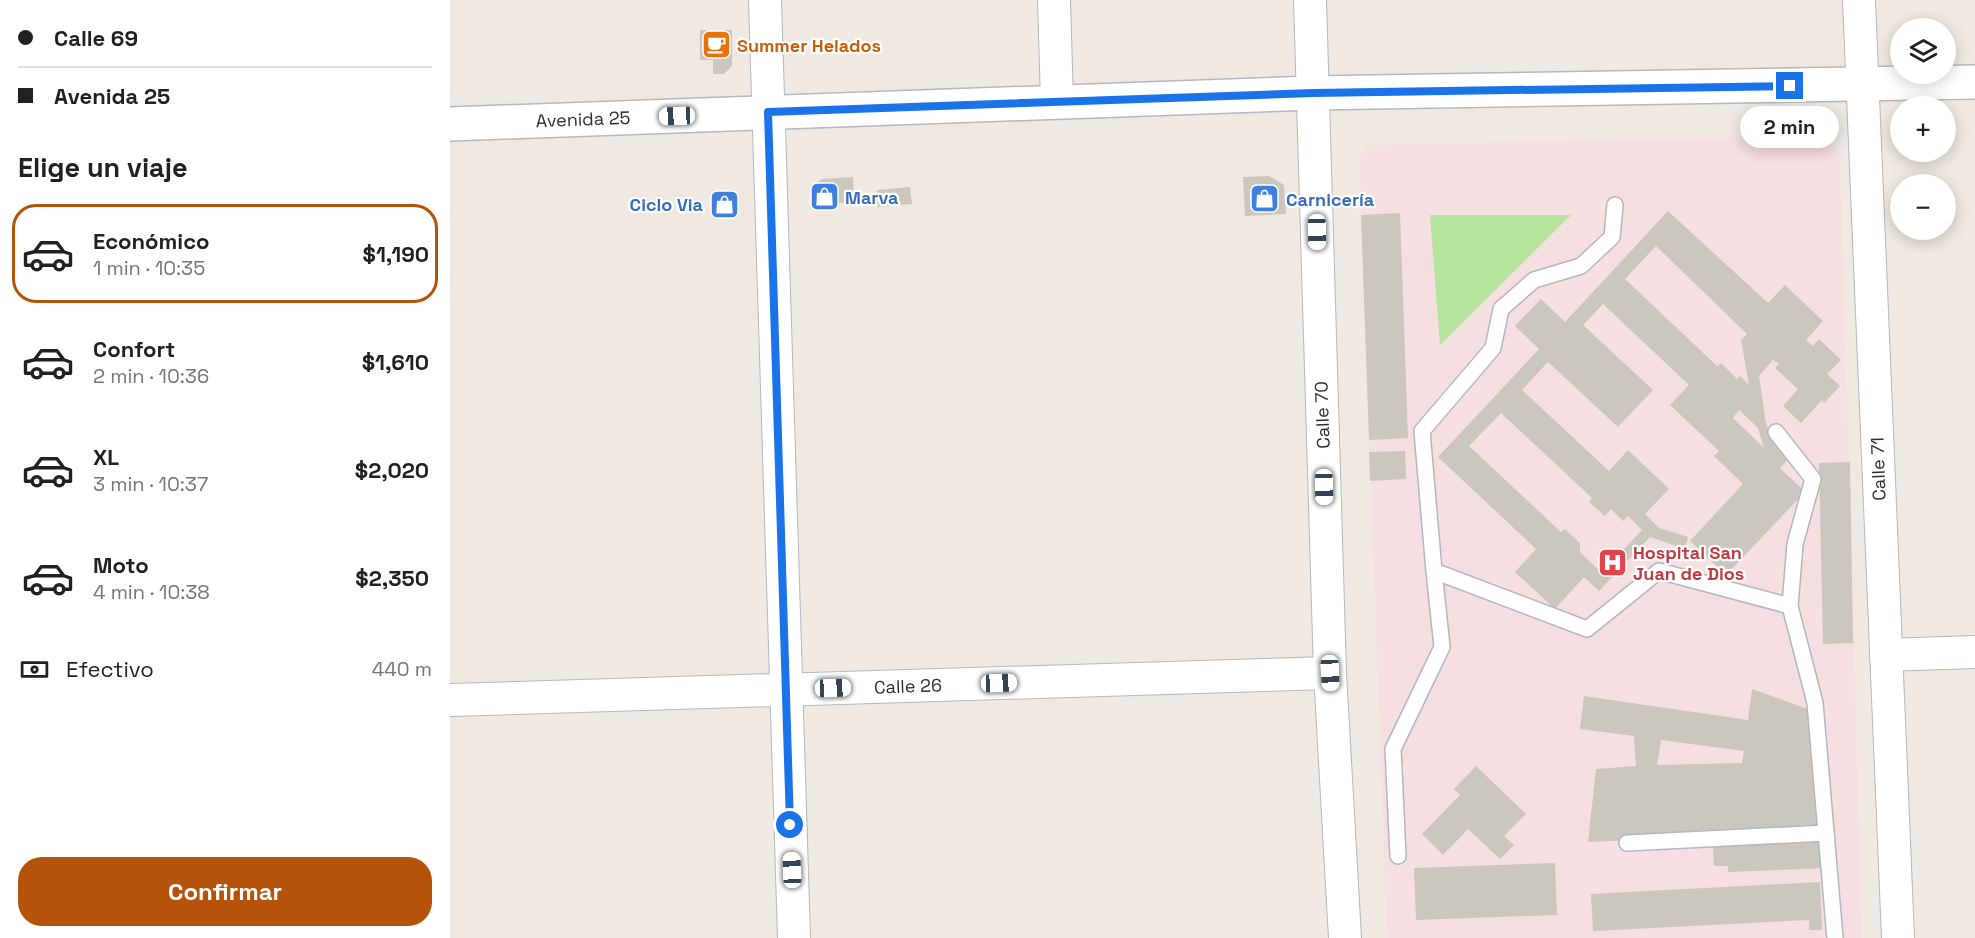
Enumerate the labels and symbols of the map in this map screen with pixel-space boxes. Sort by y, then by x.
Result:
cafe icon: Summer Helados [700,29,732,61]
place label: Summer Helados [737,34,881,57]
route end [1776,72,1803,99]
street label: Avenida 25 [535,106,631,132]
car [659,106,695,126]
callout: 2 min [1740,107,1840,149]
shop icon: Marva [808,181,840,213]
shop icon: Carnicería [1249,183,1281,215]
place label: Marva [845,186,899,209]
shop icon: Ciclo Via [708,188,740,220]
place label: Carnicería [1286,188,1375,211]
place label: Ciclo Via [630,193,704,216]
car [1308,214,1326,250]
street label: Calle 70 [1309,381,1335,449]
street label: Calle 71 [1865,437,1891,501]
car [1315,469,1333,505]
place label: Hospital San Juan de Dios [1633,541,1744,585]
hospital icon: Hospital San Juan de Dios [1596,546,1628,578]
car [1320,655,1340,691]
street label: Calle 26 [874,673,942,699]
car [981,673,1017,693]
car [815,678,851,698]
route start [776,811,803,838]
car [782,852,802,888]

